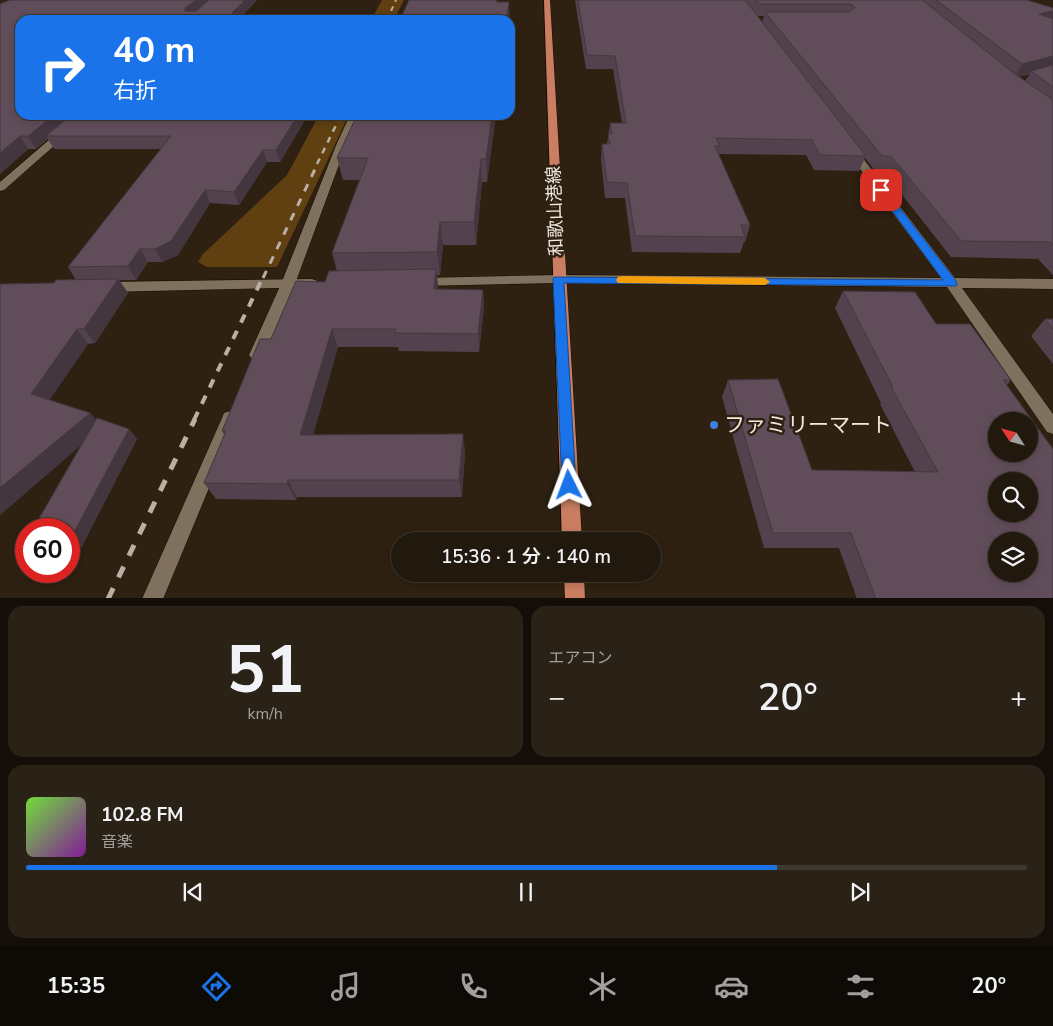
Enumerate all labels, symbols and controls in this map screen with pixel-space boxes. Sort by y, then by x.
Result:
text: 40 m [113,27,195,74]
icon: right [30,35,95,100]
text: 右折 [113,76,157,106]
street label: 和歌山港線 [541,166,569,256]
pin [860,169,902,211]
icon: arrive [867,176,895,204]
place label: ファミリーマート [724,411,892,439]
north arrow [988,412,1038,462]
map controls [988,412,1038,582]
marker: ファミリーマート [708,419,720,431]
position arrow [542,458,594,510]
button: search [988,472,1038,522]
speed limit sign: 60 [15,518,80,583]
button: layers [988,532,1038,582]
text: 15:36 · 1 分 · 140 m [441,544,611,570]
text: 51 [226,626,304,715]
text: エアコン [549,647,613,669]
text: 20° [758,672,818,723]
text: − [549,679,565,717]
text: + [1010,679,1027,717]
text: km/h [248,703,283,725]
text: 102.8 FM [101,802,184,828]
text: 音楽 [101,831,133,853]
icon: previous [179,878,207,906]
icon: pause [512,878,540,906]
icon: next [846,878,874,906]
icon: directions [199,969,234,1004]
icon: music [328,969,363,1004]
icon: phone [456,969,491,1004]
icon: climate [585,969,620,1004]
icon: car [714,969,749,1004]
icon: filters [843,969,878,1004]
text: 15:35 [47,971,105,1001]
text: 20° [971,971,1006,1001]

